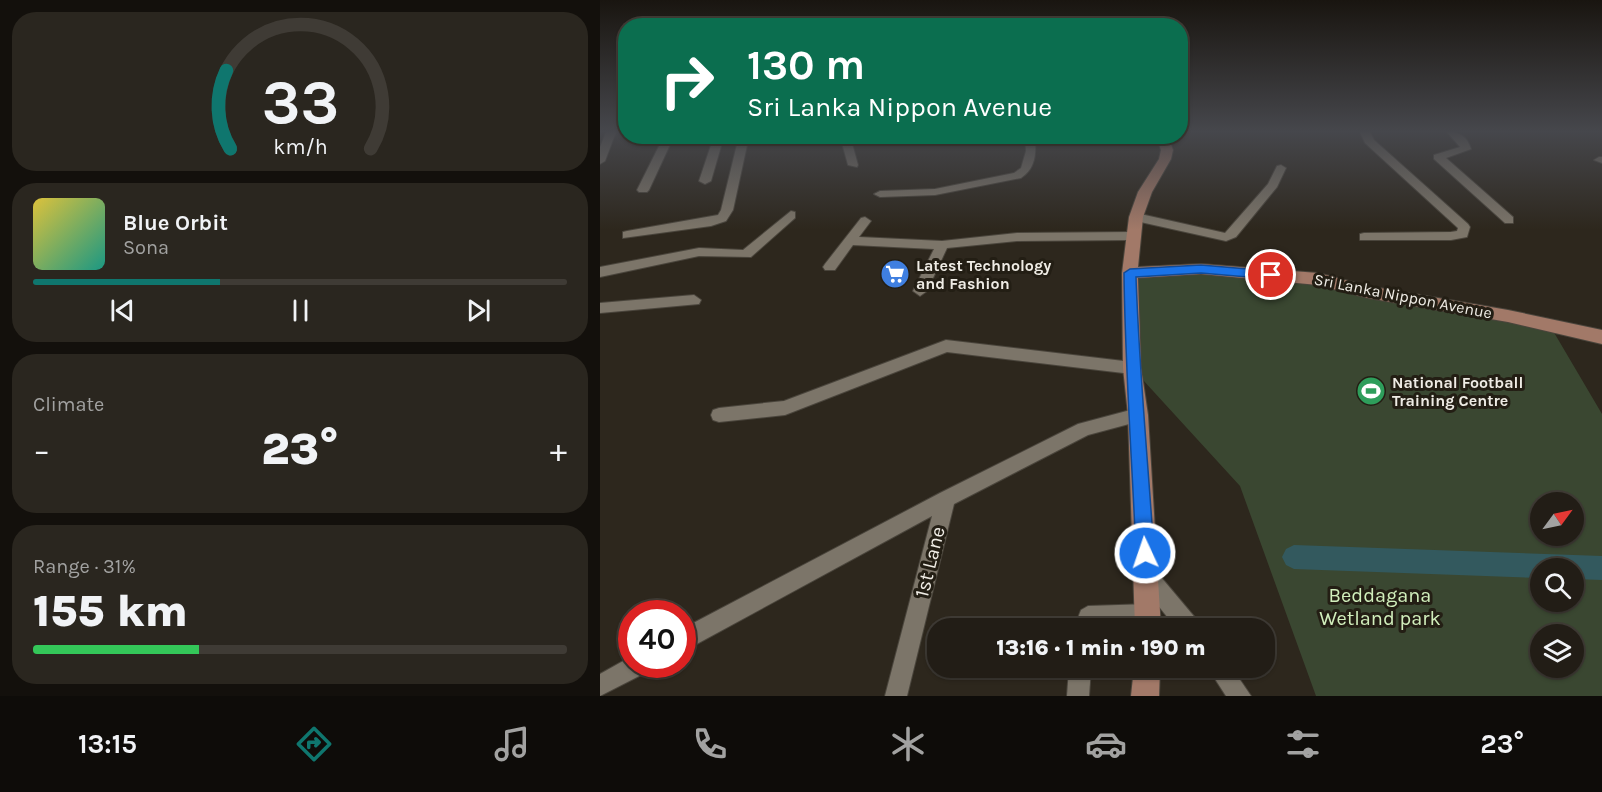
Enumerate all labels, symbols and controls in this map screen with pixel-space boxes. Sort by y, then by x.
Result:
text: 130 m [747,40,865,90]
icon: right [648,42,726,120]
text: 33 [261,66,339,139]
text: Sri Lanka Nippon Avenue [747,91,1052,123]
text: km/h [273,134,327,159]
text: Blue Orbit [123,210,228,236]
text: Sona [123,236,169,259]
pin [1245,249,1296,300]
place label: Latest Technology and Fashion [916,256,1051,293]
supermarket icon: Latest Technology and Fashion [879,258,911,290]
icon: arrive [1254,258,1287,291]
street label: Sri Lanka Nippon Avenue [1312,269,1494,323]
icon: previous [106,294,139,327]
icon: pause [284,294,317,327]
icon: next [462,294,495,327]
place label: National Football Training Centre [1392,373,1523,410]
sports icon: National Football Training Centre [1355,375,1387,407]
text: Climate [33,393,104,416]
text: 23° [261,423,339,475]
text: − [33,431,50,469]
text: + [550,431,567,469]
north arrow [1530,492,1584,546]
map controls [1530,492,1584,678]
position arrow [1113,521,1177,585]
street label: 1st Lane [910,524,950,600]
text: Range · 31% [33,555,136,578]
button: search [1530,558,1584,612]
park label: Beddagana Wetland park [1319,584,1441,630]
text: 155 km [33,585,188,637]
speed limit sign: 40 [618,600,696,678]
button: layers [1530,624,1584,678]
text: 13:16 · 1 min · 190 m [996,635,1206,661]
icon: directions [293,723,335,765]
icon: music [491,723,533,765]
icon: phone [689,723,731,765]
icon: climate [887,723,929,765]
icon: car [1085,723,1127,765]
icon: filters [1282,723,1324,765]
text: 13:15 [78,728,137,760]
text: 23° [1480,728,1524,760]

